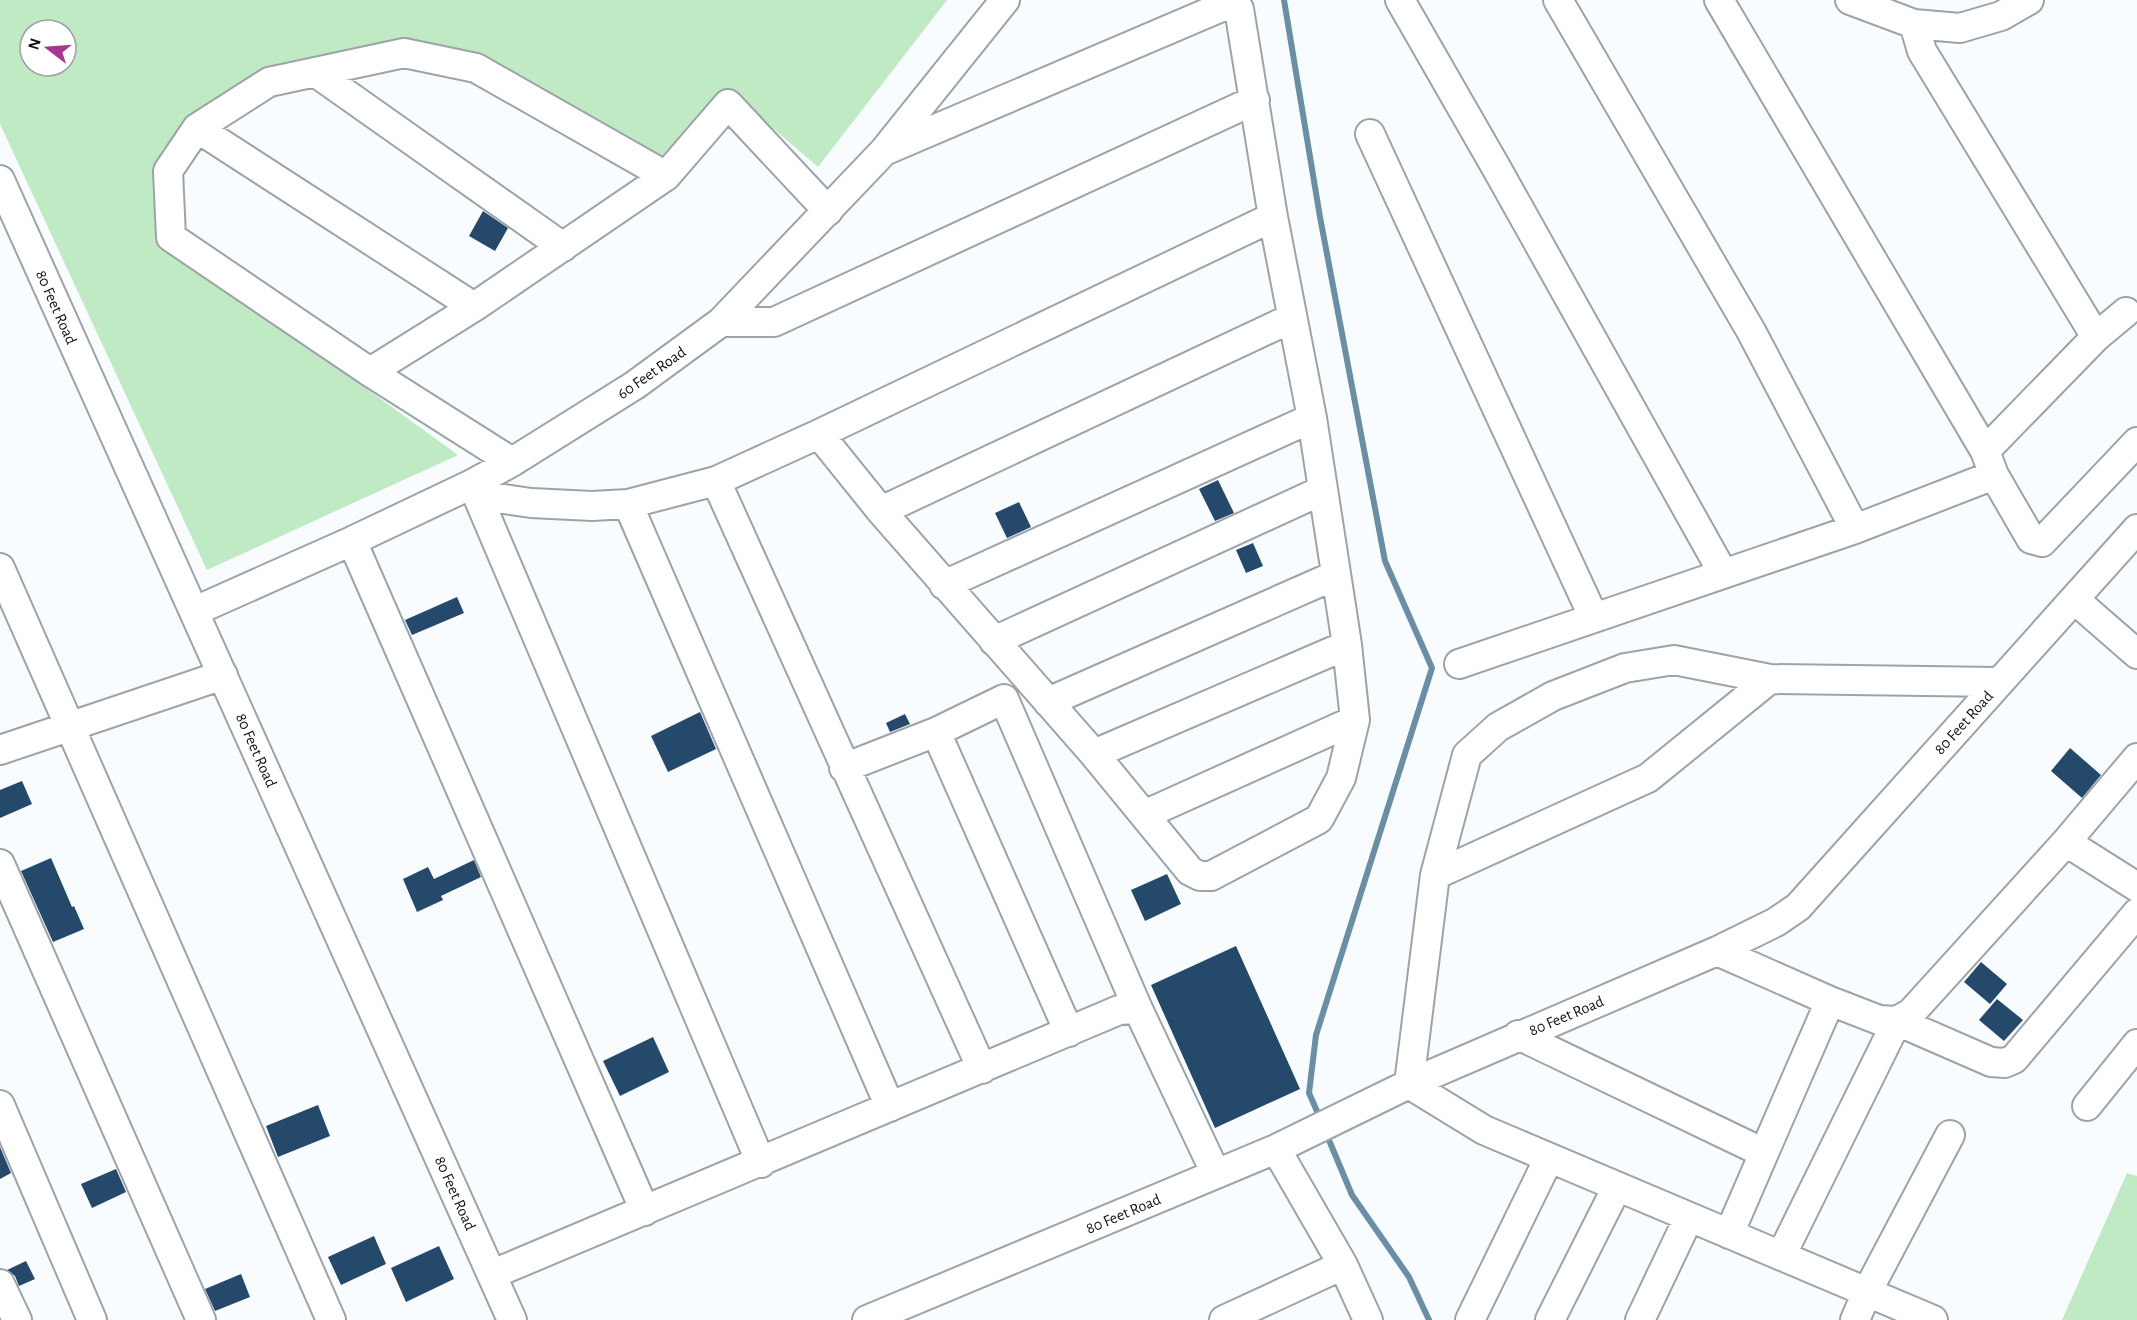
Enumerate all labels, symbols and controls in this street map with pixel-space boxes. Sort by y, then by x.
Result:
north arrow [18,18,78,78]
text: N [25,36,44,52]
street label: 80 Feet Road [33,268,80,347]
street label: 60 Feet Road [615,344,689,402]
street label: 80 Feet Road [1931,688,1996,758]
street label: 80 Feet Road [233,711,280,790]
street label: 80 Feet Road [1527,993,1606,1039]
street label: 80 Feet Road [432,1154,479,1233]
street label: 80 Feet Road [1084,1191,1163,1237]

